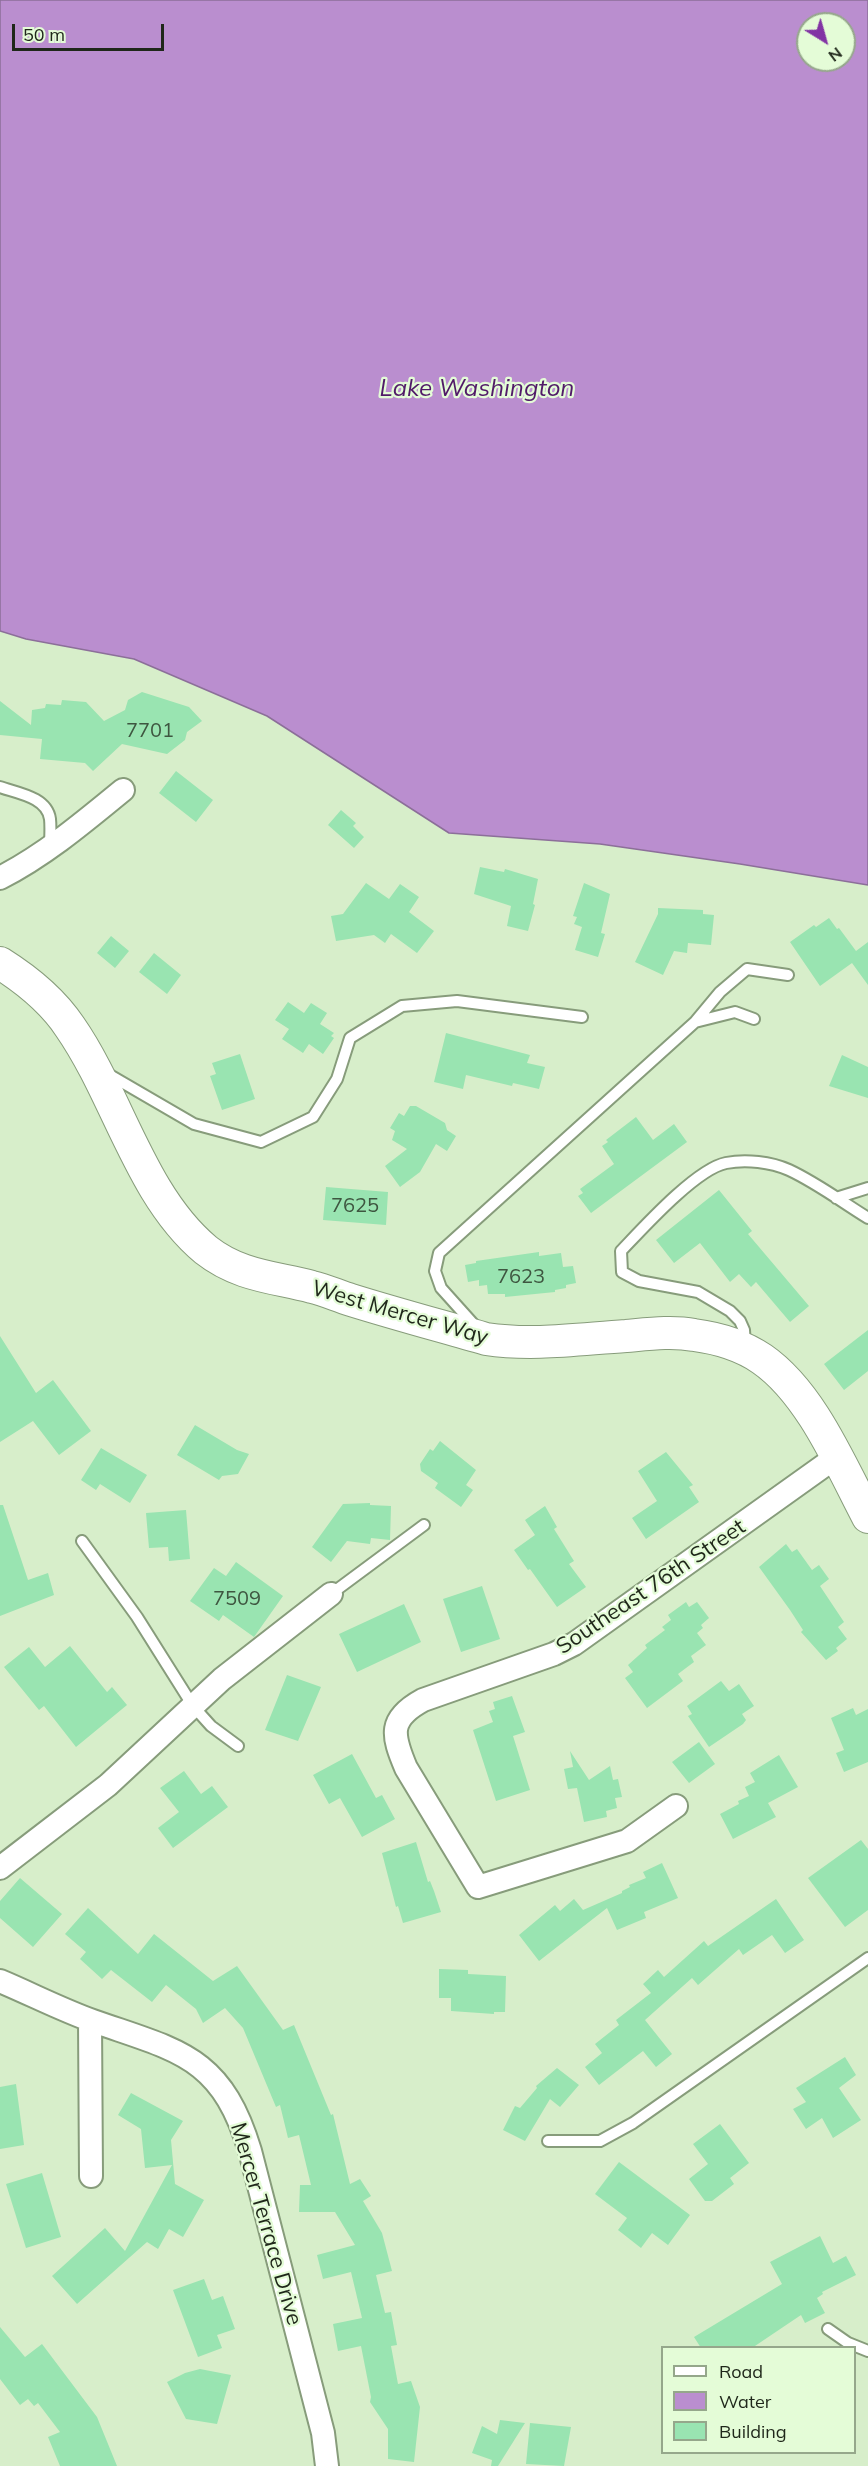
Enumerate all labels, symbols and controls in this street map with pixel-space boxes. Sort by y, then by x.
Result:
scale bar [15,12,166,50]
north arrow [796,12,856,72]
text: 50 m [23,23,65,46]
text: N [825,43,846,66]
water label: Lake Washington [380,375,574,403]
house number: 7701 [126,719,174,743]
house number: 7625 [331,1194,379,1218]
house number: 7623 [497,1265,545,1289]
street label: West Mercer Way [309,1275,491,1351]
street label: Southeast 76th Street [551,1514,751,1660]
house number: 7509 [213,1587,261,1611]
street label: Mercer Terrace Drive [224,2120,308,2328]
legend [661,2346,856,2454]
text: Road [719,2360,763,2383]
text: Water [719,2390,771,2413]
text: Building [719,2420,787,2443]

